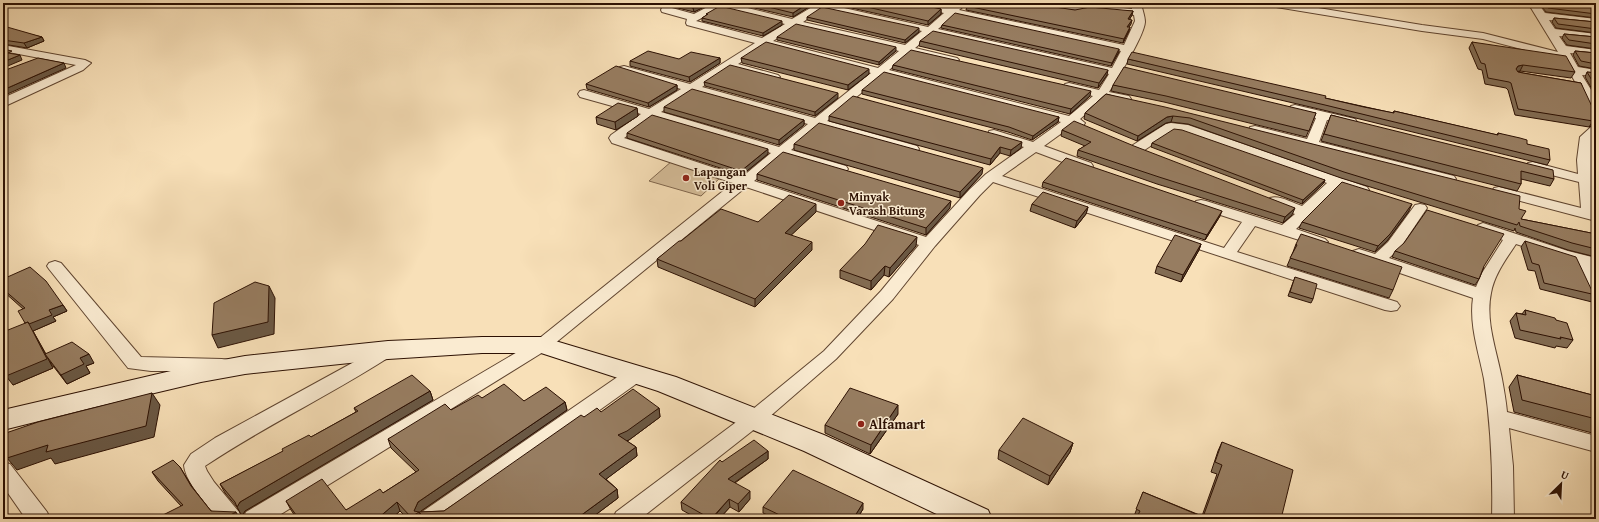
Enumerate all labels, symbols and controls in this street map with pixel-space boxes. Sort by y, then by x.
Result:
place label: Lapangan Voli Giper [694,163,748,194]
marker: Lapangan Voli Giper [681,173,691,183]
place label: Minyak Varash Bitung [849,188,926,219]
marker: Minyak Varash Bitung [836,198,846,208]
place label: Alfamart [869,414,926,434]
marker: Alfamart [856,419,866,429]
north arrow [1541,464,1581,504]
text: U [1558,466,1572,484]

